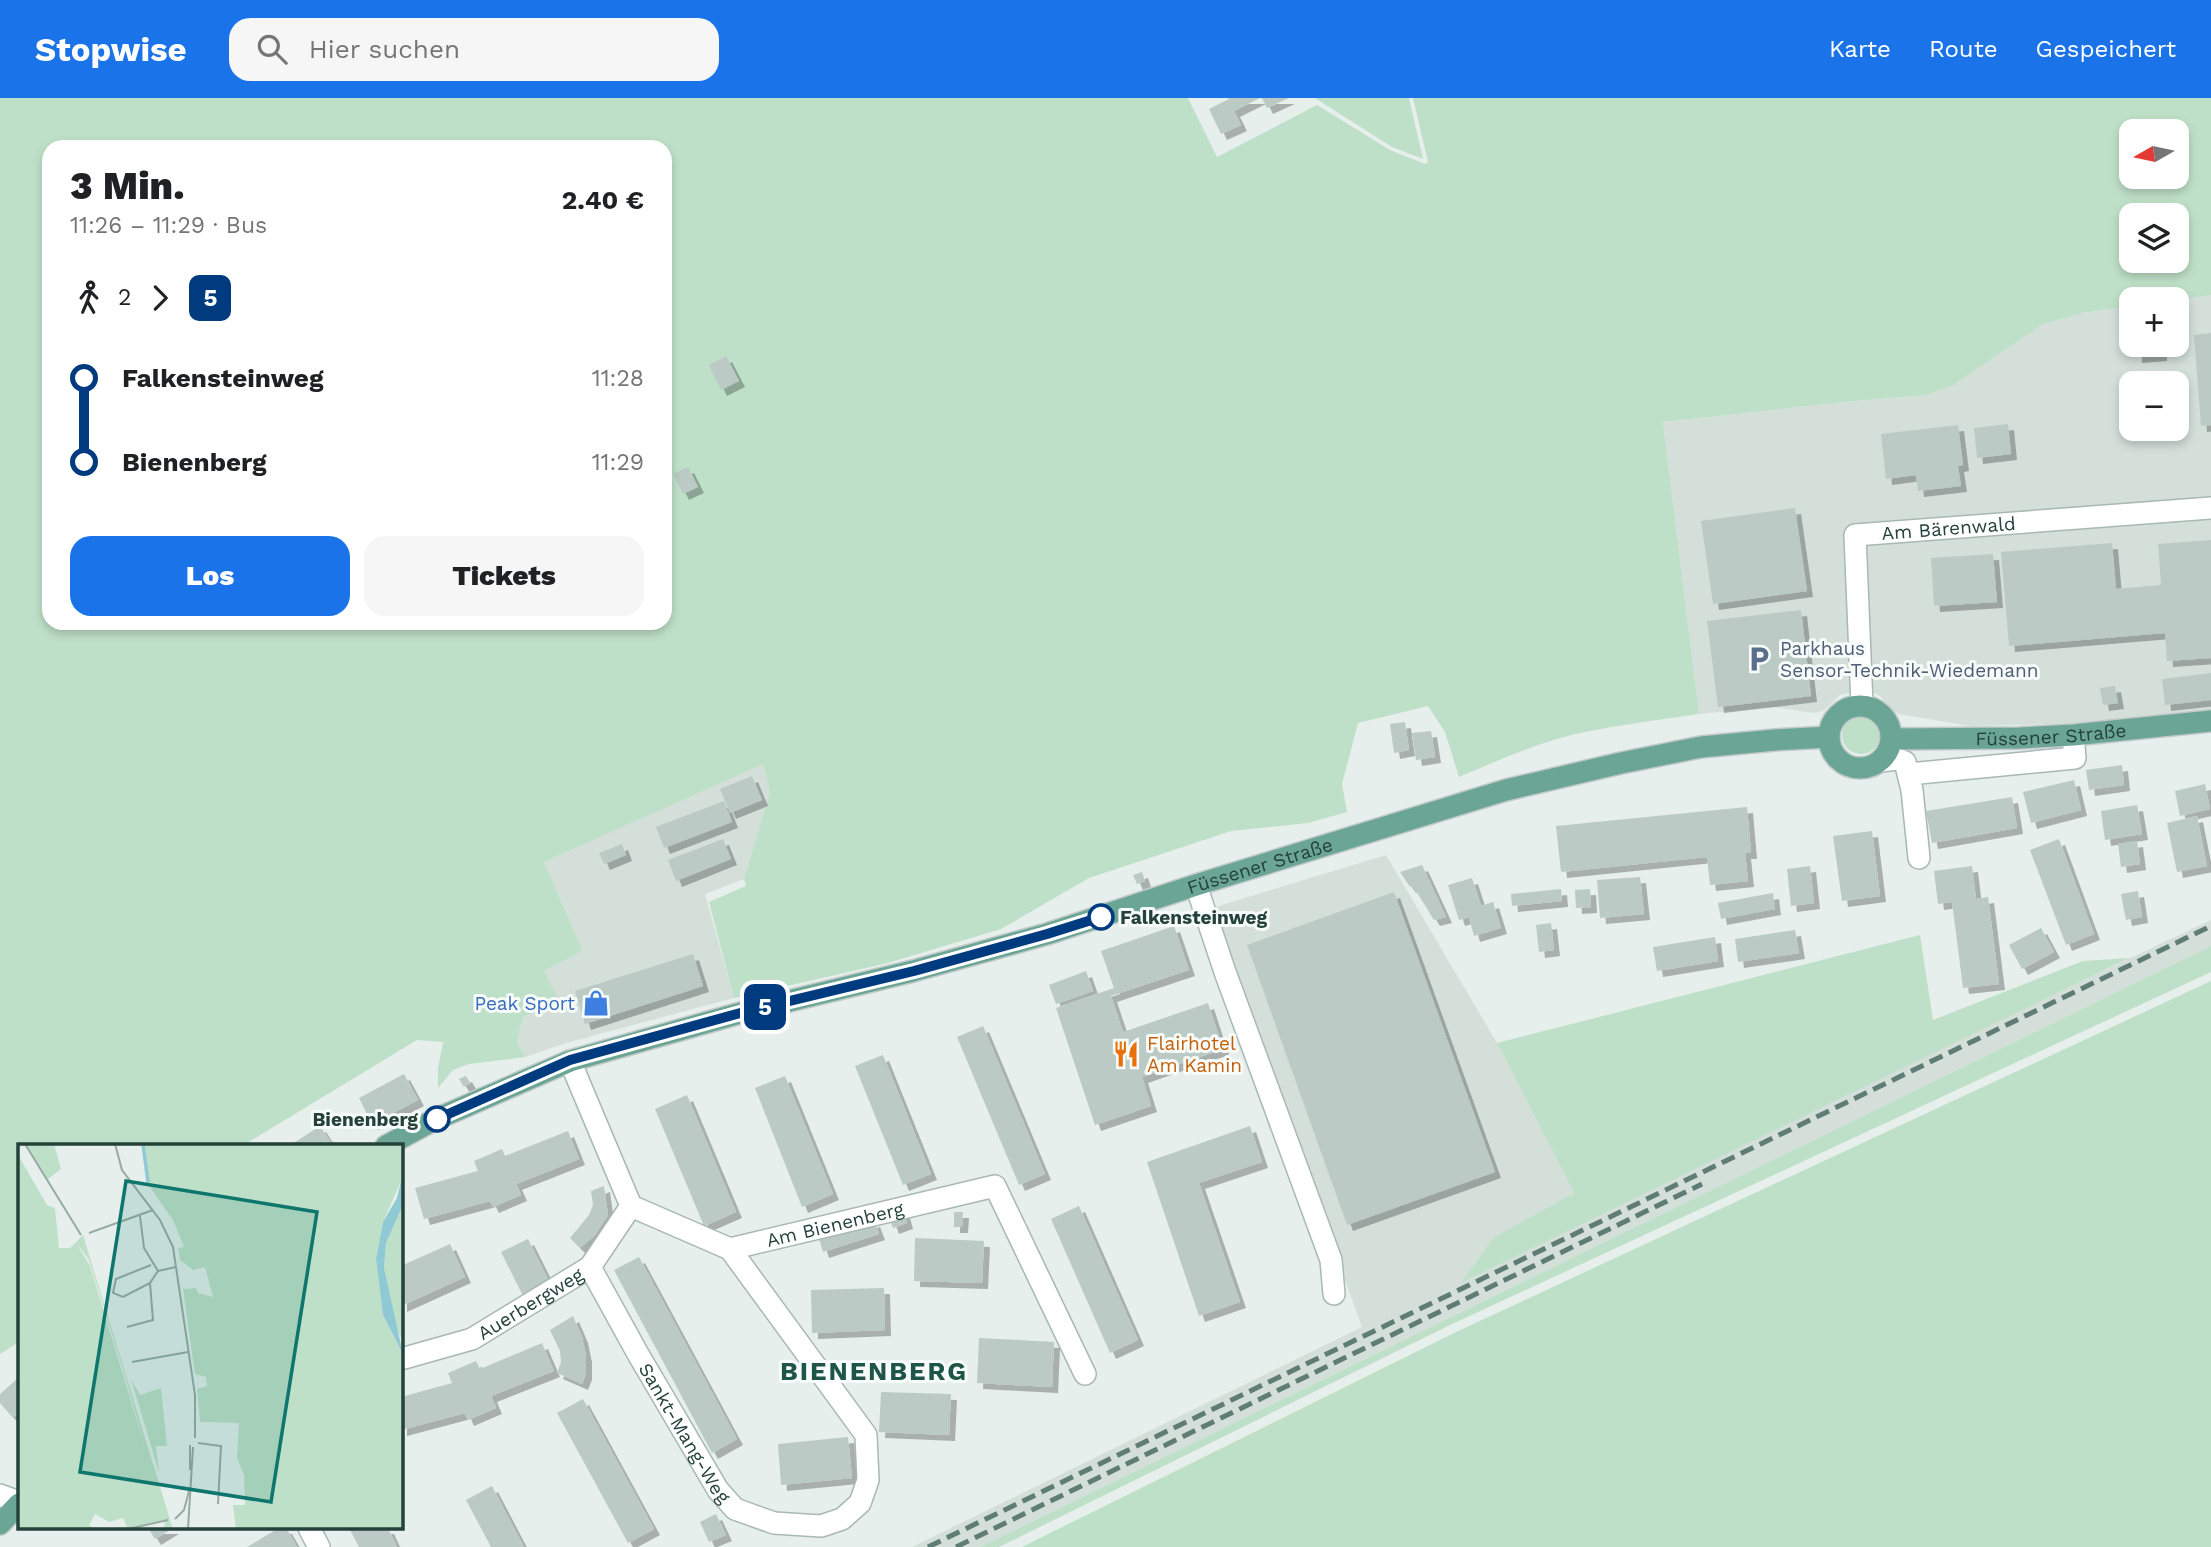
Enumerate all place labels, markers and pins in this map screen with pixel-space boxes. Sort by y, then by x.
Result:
place label: Parkhaus Sensor-Technik-Wiedemann [1780,637,2039,682]
parking icon: Parkhaus Sensor-Technik-Wiedemann [1744,644,1774,674]
marker: Falkensteinweg [1088,904,1114,930]
place label: Falkensteinweg [1120,906,1268,929]
shop icon: Peak Sport [581,988,611,1018]
place label: Peak Sport [474,992,575,1015]
place label: Flairhotel Am Kamin [1147,1032,1242,1077]
restaurant icon: Flairhotel Am Kamin [1111,1039,1141,1069]
marker: Bienenberg [424,1106,450,1132]
place label: Bienenberg [312,1108,418,1131]

